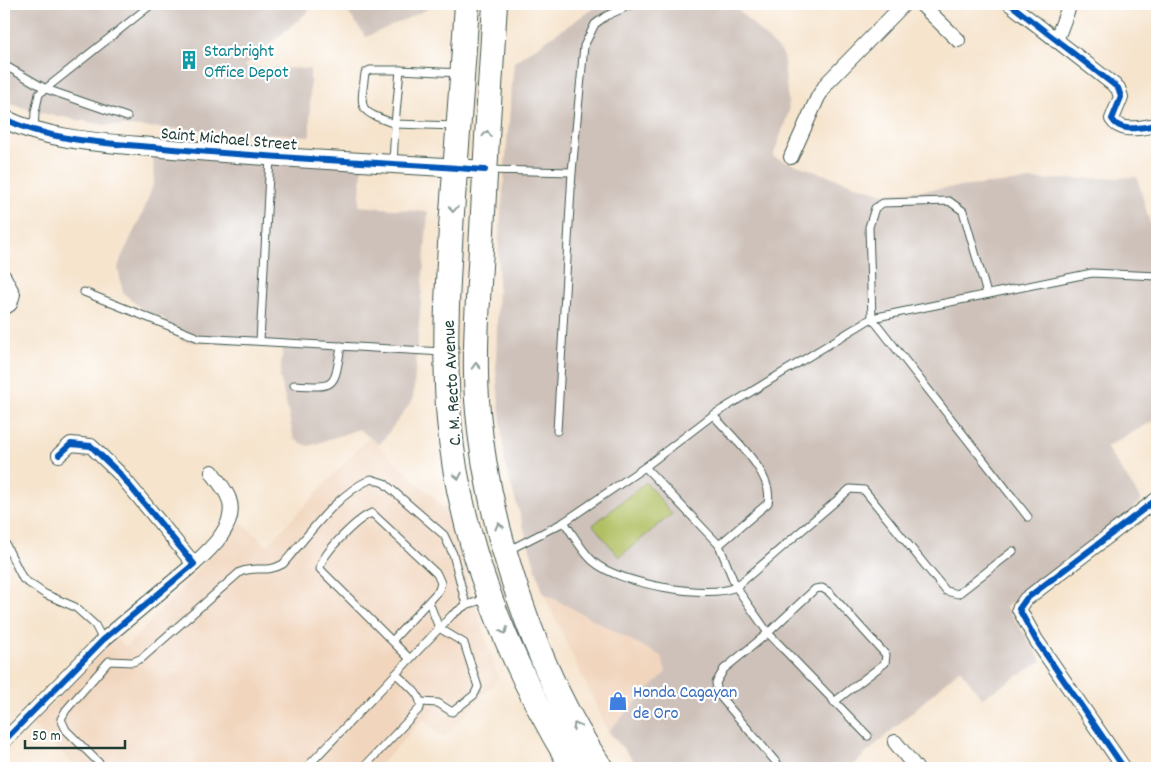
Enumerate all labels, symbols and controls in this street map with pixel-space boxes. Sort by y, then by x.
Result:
place label: Starbright Office Depot [204,40,289,86]
building icon: Starbright Office Depot [178,49,200,71]
street label: Saint Michael Street [160,122,298,159]
one-way arrow [481,129,492,137]
one-way arrow [447,206,458,214]
street label: C. M. Recto Avenue [438,319,469,446]
one-way arrow [471,362,481,370]
one-way arrow [452,472,463,480]
one-way arrow [494,522,505,531]
one-way arrow [498,626,509,635]
place label: Honda Cagayan de Oro [633,681,737,727]
shop icon: Honda Cagayan de Oro [607,690,629,712]
scale bar [25,717,125,749]
one-way arrow [572,723,582,732]
text: 50 m [32,726,61,748]

